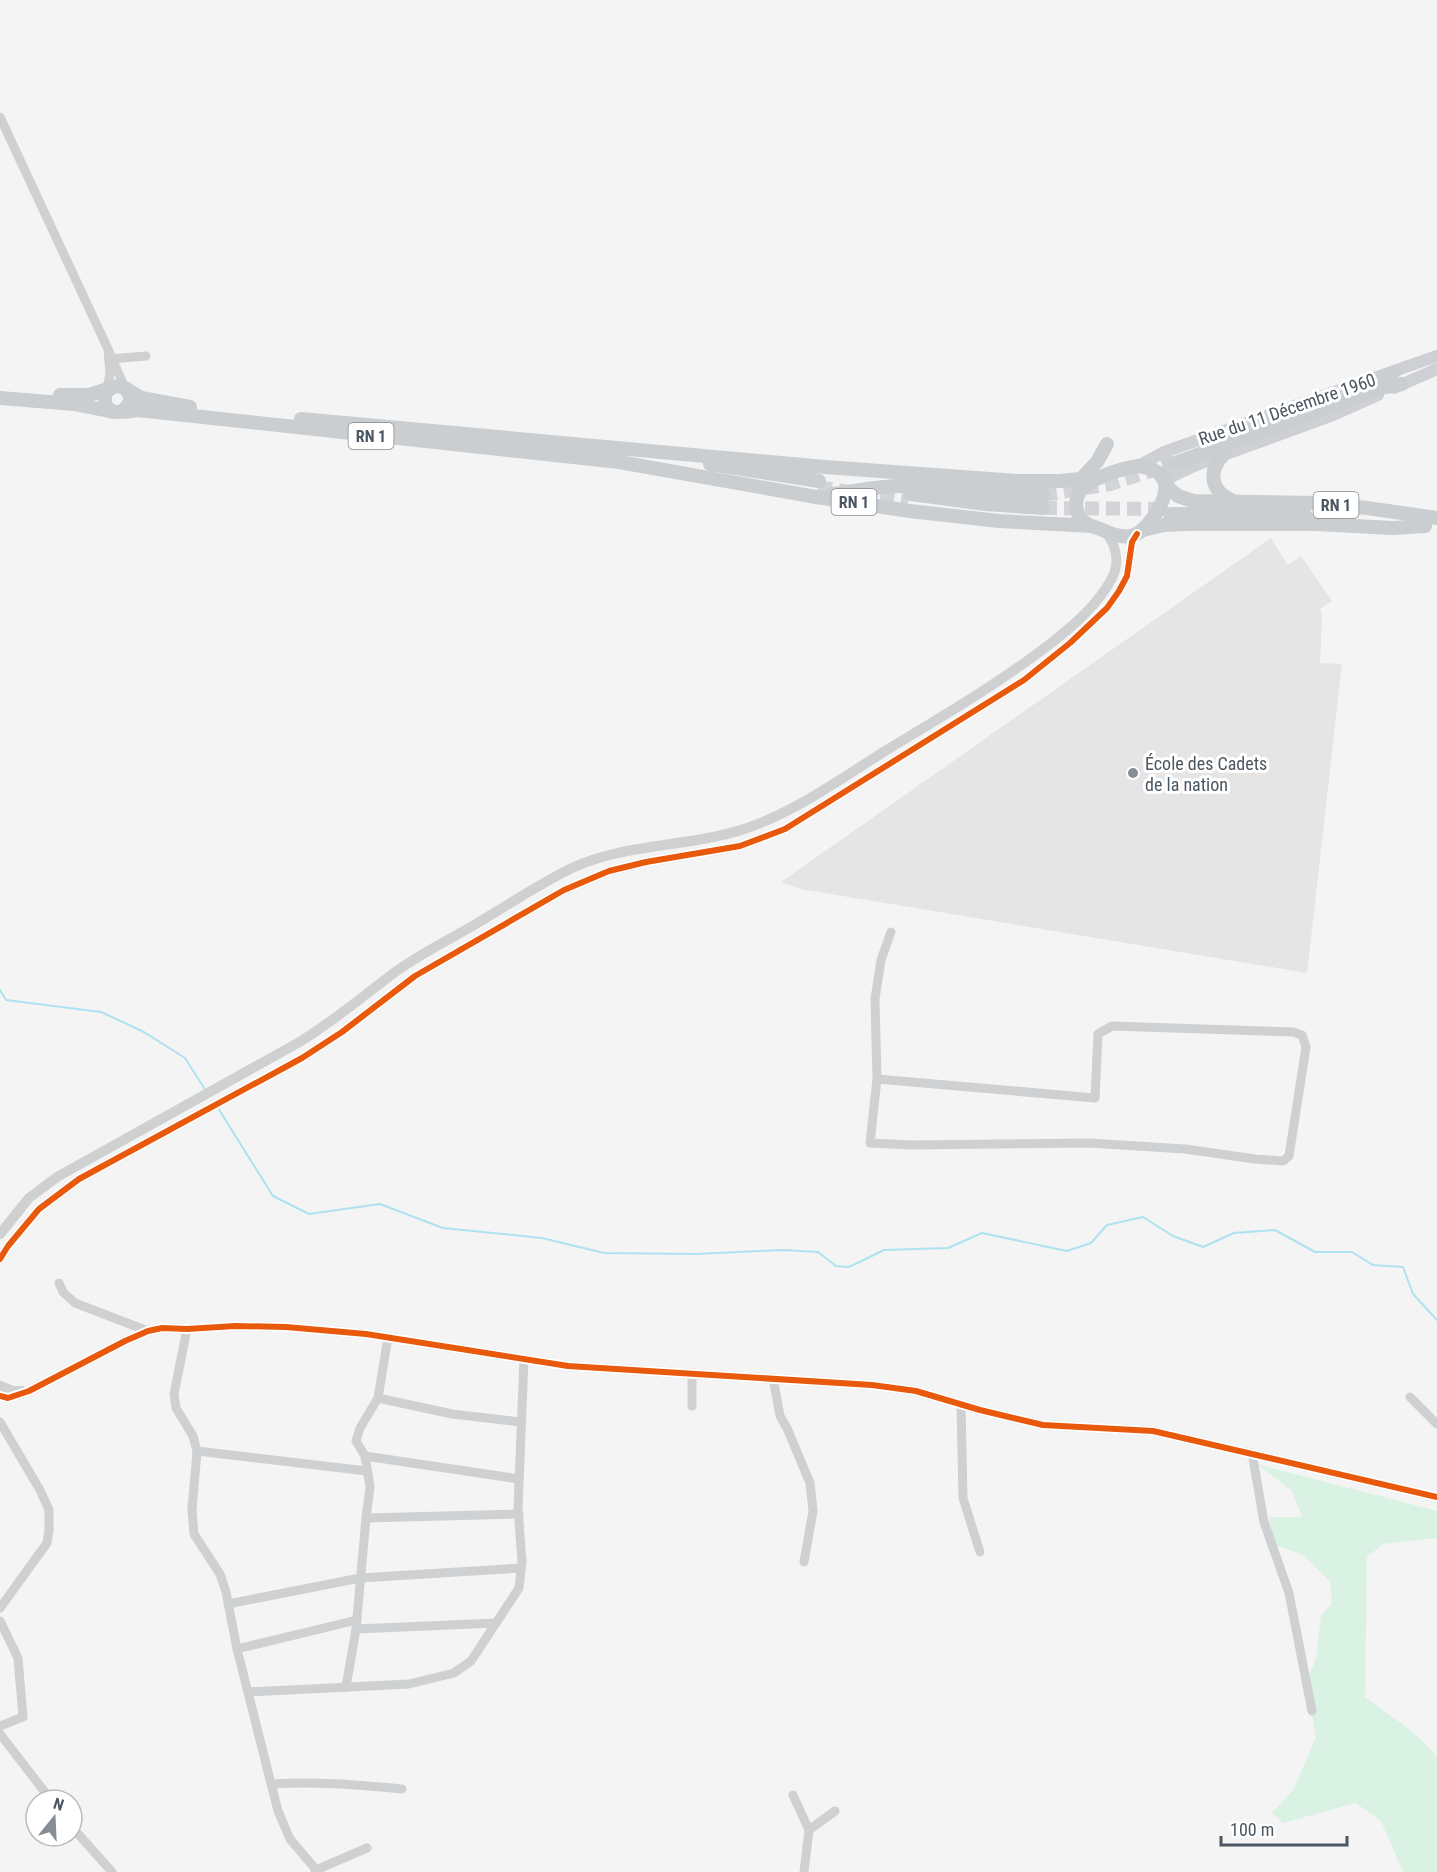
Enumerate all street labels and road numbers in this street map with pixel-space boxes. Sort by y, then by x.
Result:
street label: Rue du 11 Décembre 1960 [1196,369,1378,449]
road number: RN 1 [348,423,394,449]
road number: RN 1 [832,489,876,515]
road number: RN 1 [1314,492,1358,518]

